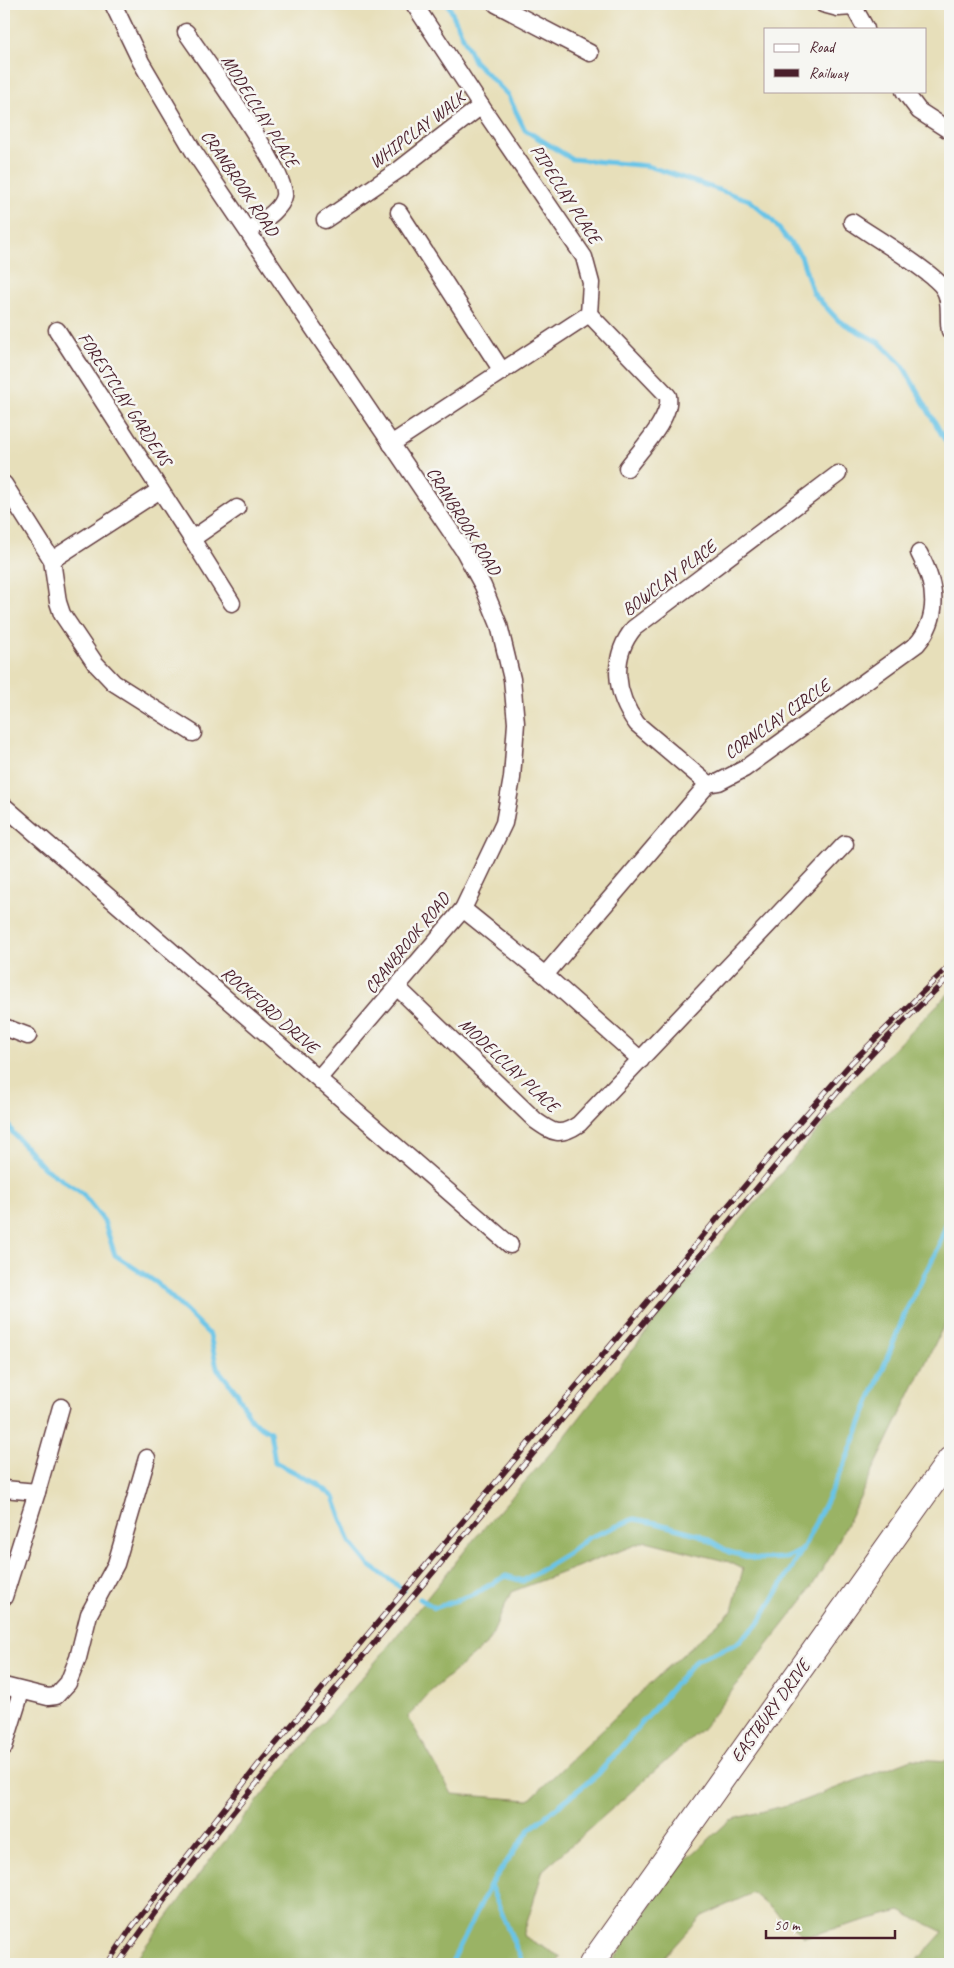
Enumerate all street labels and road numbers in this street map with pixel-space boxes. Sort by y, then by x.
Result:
street label: MODELCLAY PLACE [217,51,304,173]
street label: WHIPCLAY WALK [365,85,472,173]
street label: CRANBROOK ROAD [196,126,285,242]
street label: PIPECLAY PLACE [526,140,607,250]
street label: FORESTCLAY GARDENS [74,328,178,473]
street label: CRANBROOK ROAD [422,463,507,581]
street label: BOWCLAY PLACE [618,534,722,621]
street label: CORNCLAY CIRCLE [720,673,836,764]
street label: CRANBROOK ROAD [360,887,455,998]
street label: ROCKFORD DRIVE [217,962,325,1060]
street label: MODELCLAY PLACE [455,1013,565,1118]
street label: EASTBURY DRIVE [726,1654,816,1766]

